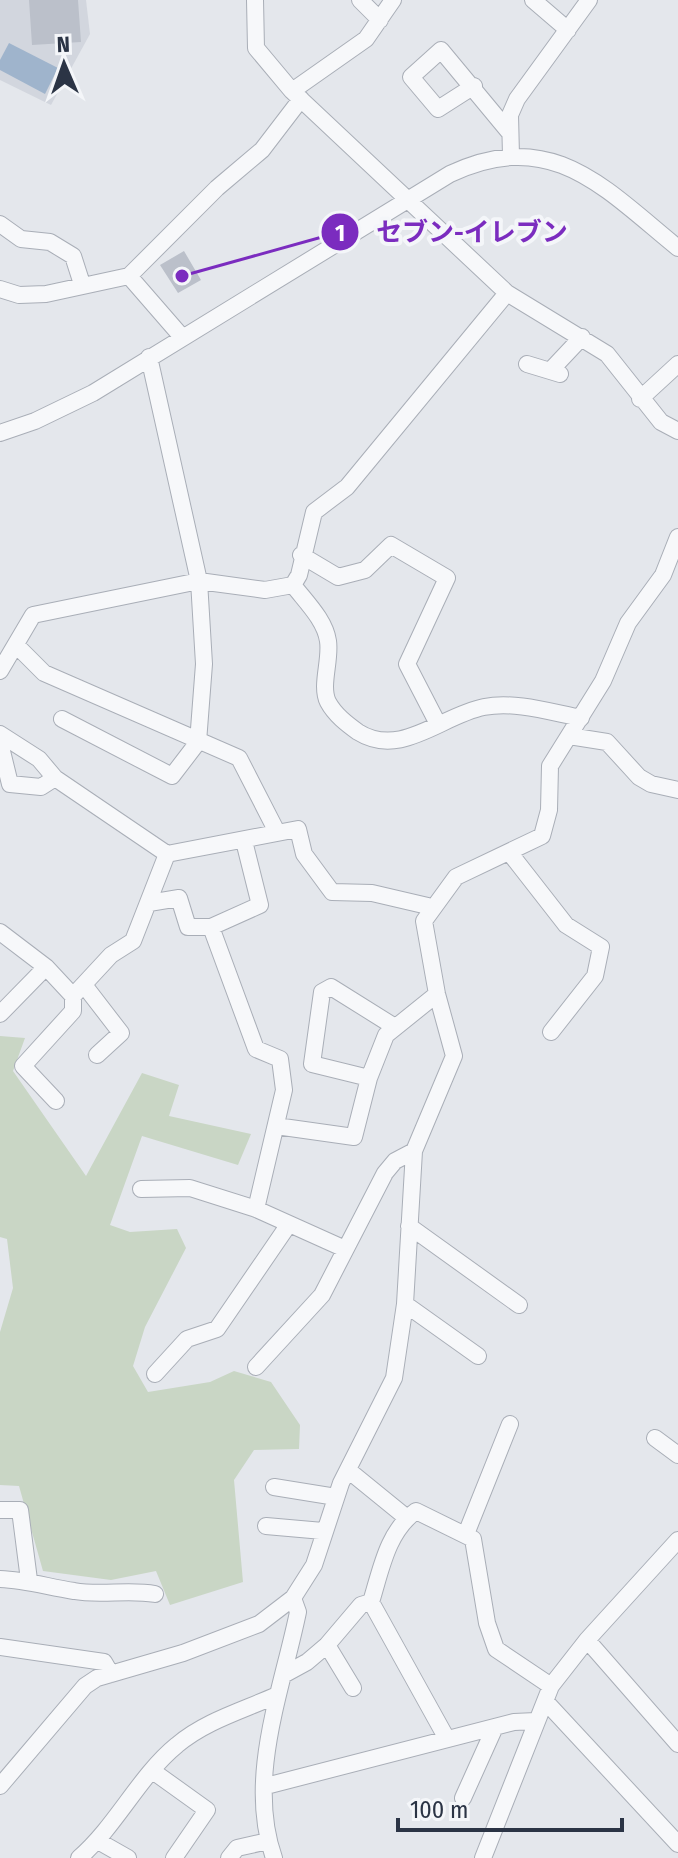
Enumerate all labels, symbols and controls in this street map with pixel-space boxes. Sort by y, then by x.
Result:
north arrow [24,24,104,104]
text: N [56,31,70,58]
callout: セブン-イレブン [320,207,584,257]
text: セブン-イレブン [376,217,568,248]
text: 1 [335,219,345,247]
scale bar [398,1782,622,1832]
text: 100 m [410,1796,468,1824]

